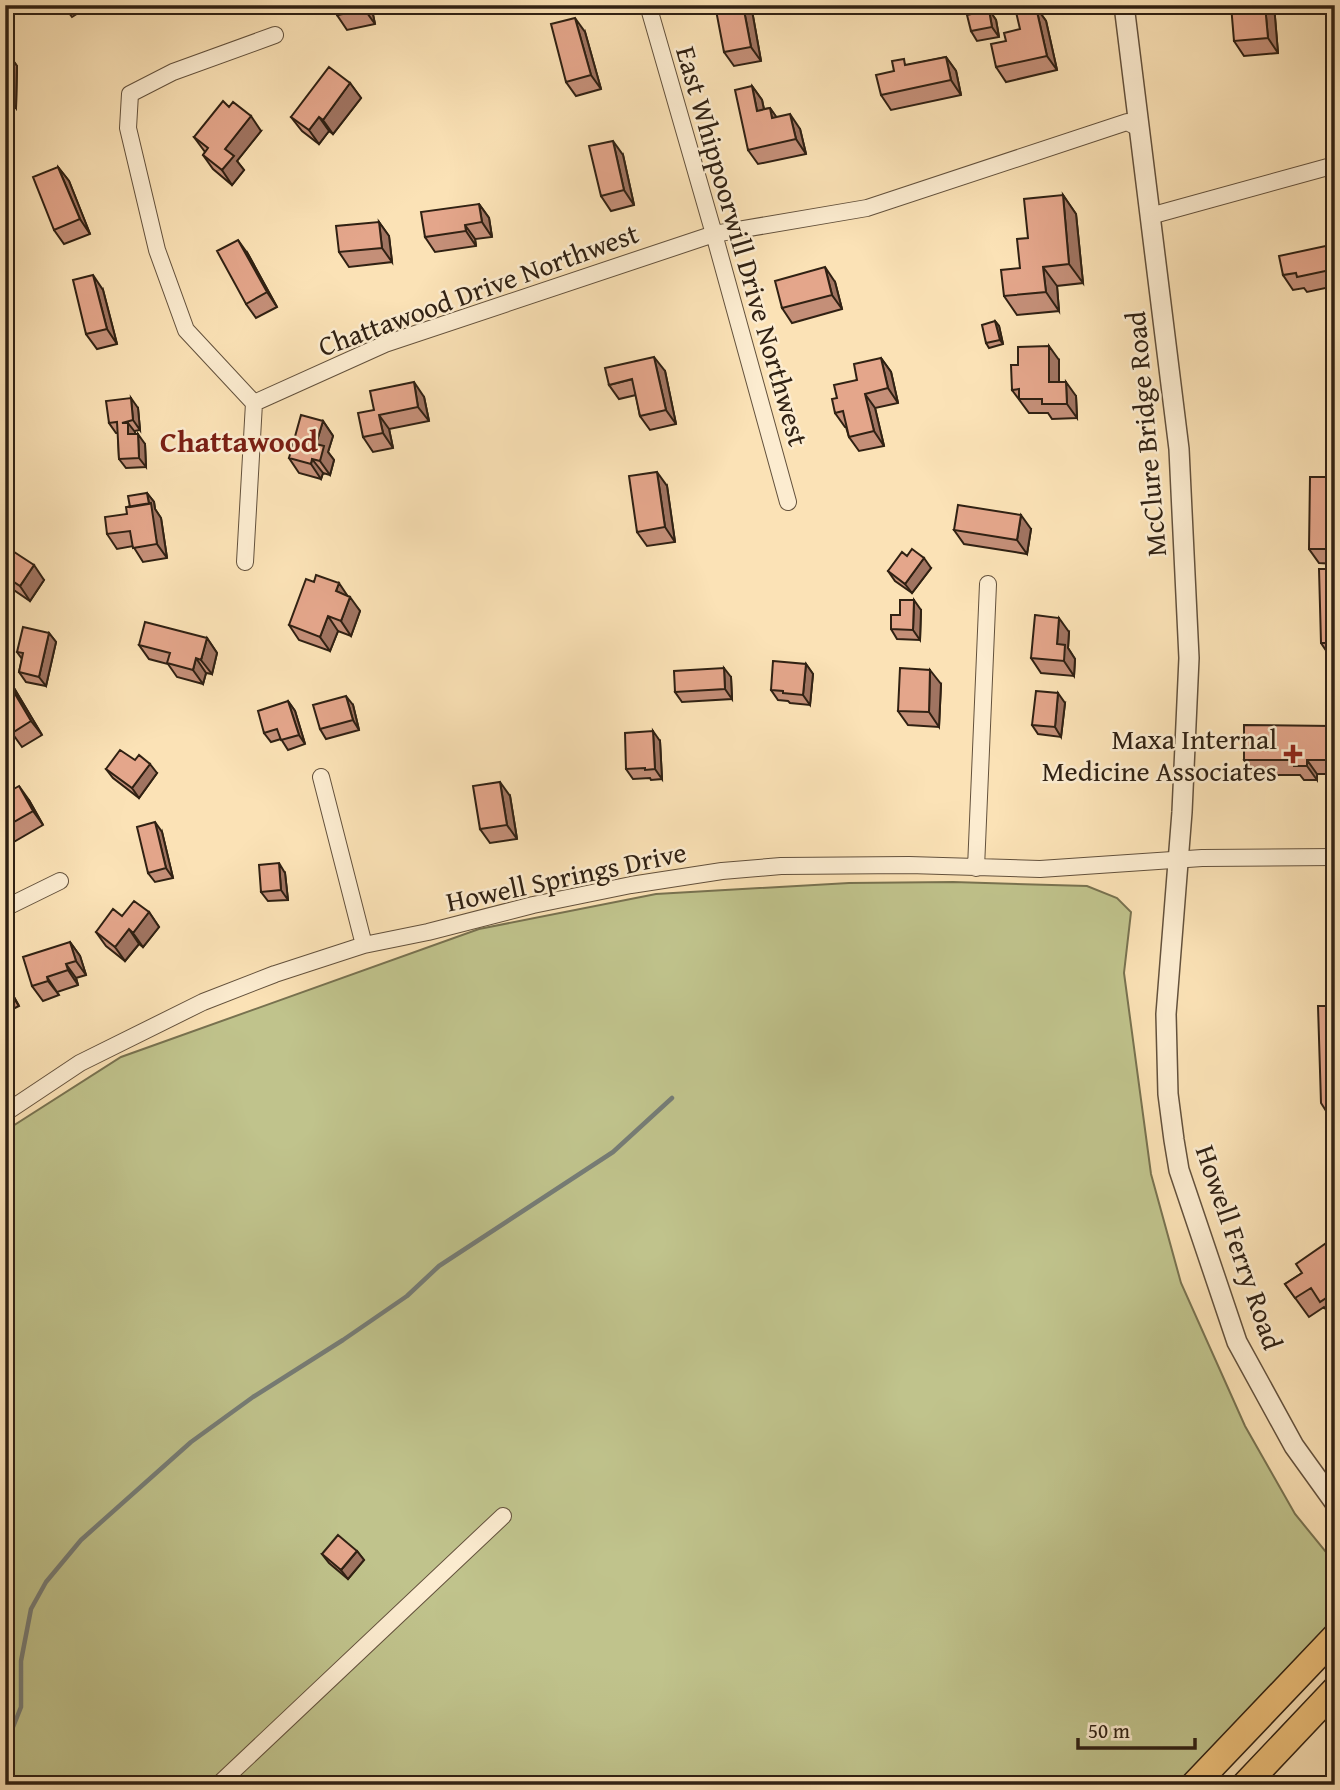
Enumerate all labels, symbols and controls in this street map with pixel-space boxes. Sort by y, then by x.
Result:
street label: East Whippoorwill Drive Northwest [666,41,820,451]
street label: Chattawood Drive Northwest [312,212,644,366]
street label: McClure Bridge Road [1114,310,1176,558]
district label: Chattawood [160,419,319,463]
place label: Maxa Internal Medicine Associates [1042,718,1277,791]
marker: Maxa Internal Medicine Associates [1283,744,1303,764]
street label: Howell Springs Drive [442,831,690,921]
street label: Howell Ferry Road [1186,1139,1294,1355]
scale bar [1078,1706,1195,1750]
text: 50 m [1088,1715,1130,1746]

